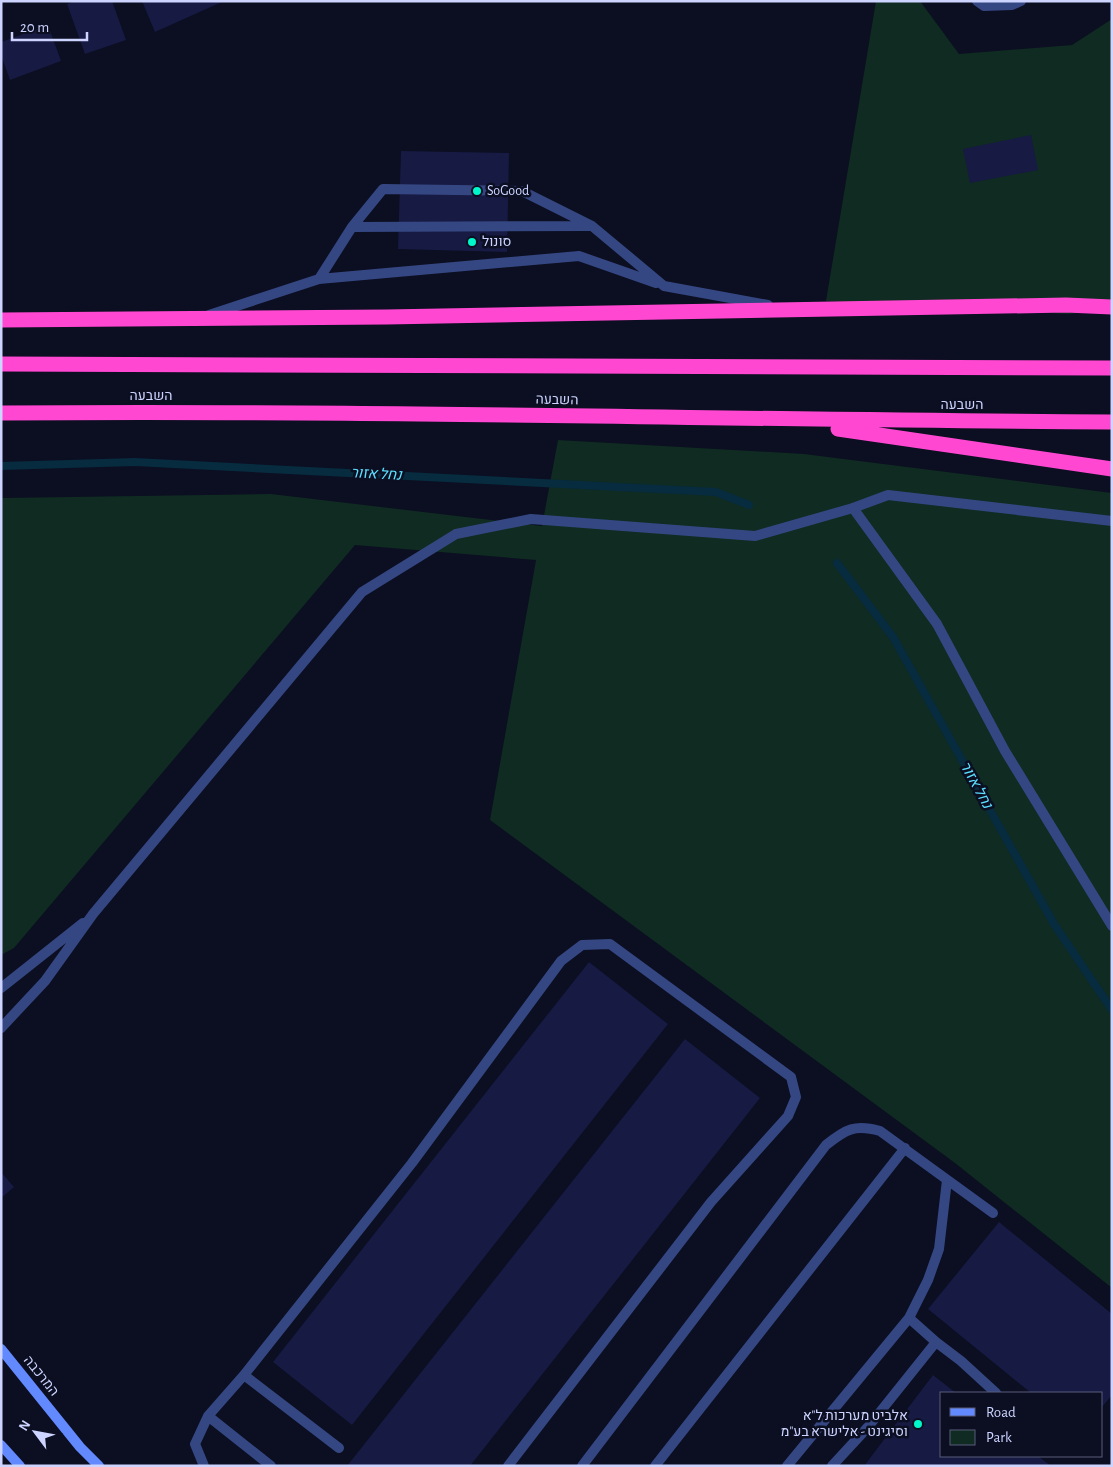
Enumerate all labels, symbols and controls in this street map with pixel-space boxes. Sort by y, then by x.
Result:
scale bar [12,10,88,42]
text: 20 m [20,20,49,35]
place label: SoGood [487,184,529,198]
marker: SoGood [471,185,483,197]
place label: סונול [482,235,511,249]
marker: סונול [466,236,478,248]
street label: השבעה [129,389,173,403]
street label: השבעה [535,393,579,407]
street label: השבעה [940,398,984,412]
water label: נחל אזור [350,465,403,483]
water label: נחל אזור [957,759,996,812]
street label: המרכבה [21,1353,61,1399]
legend [940,1392,1103,1457]
text: Road [986,1405,1016,1420]
north arrow [10,1407,60,1457]
place label: אלביט מערכות ל"א וסיגינט - אלישרא בע"מ [781,1409,908,1439]
text: N [16,1418,33,1433]
marker: אלביט מערכות ל"א וסיגינט - אלישרא בע"מ [912,1418,924,1430]
text: Park [986,1430,1012,1445]

